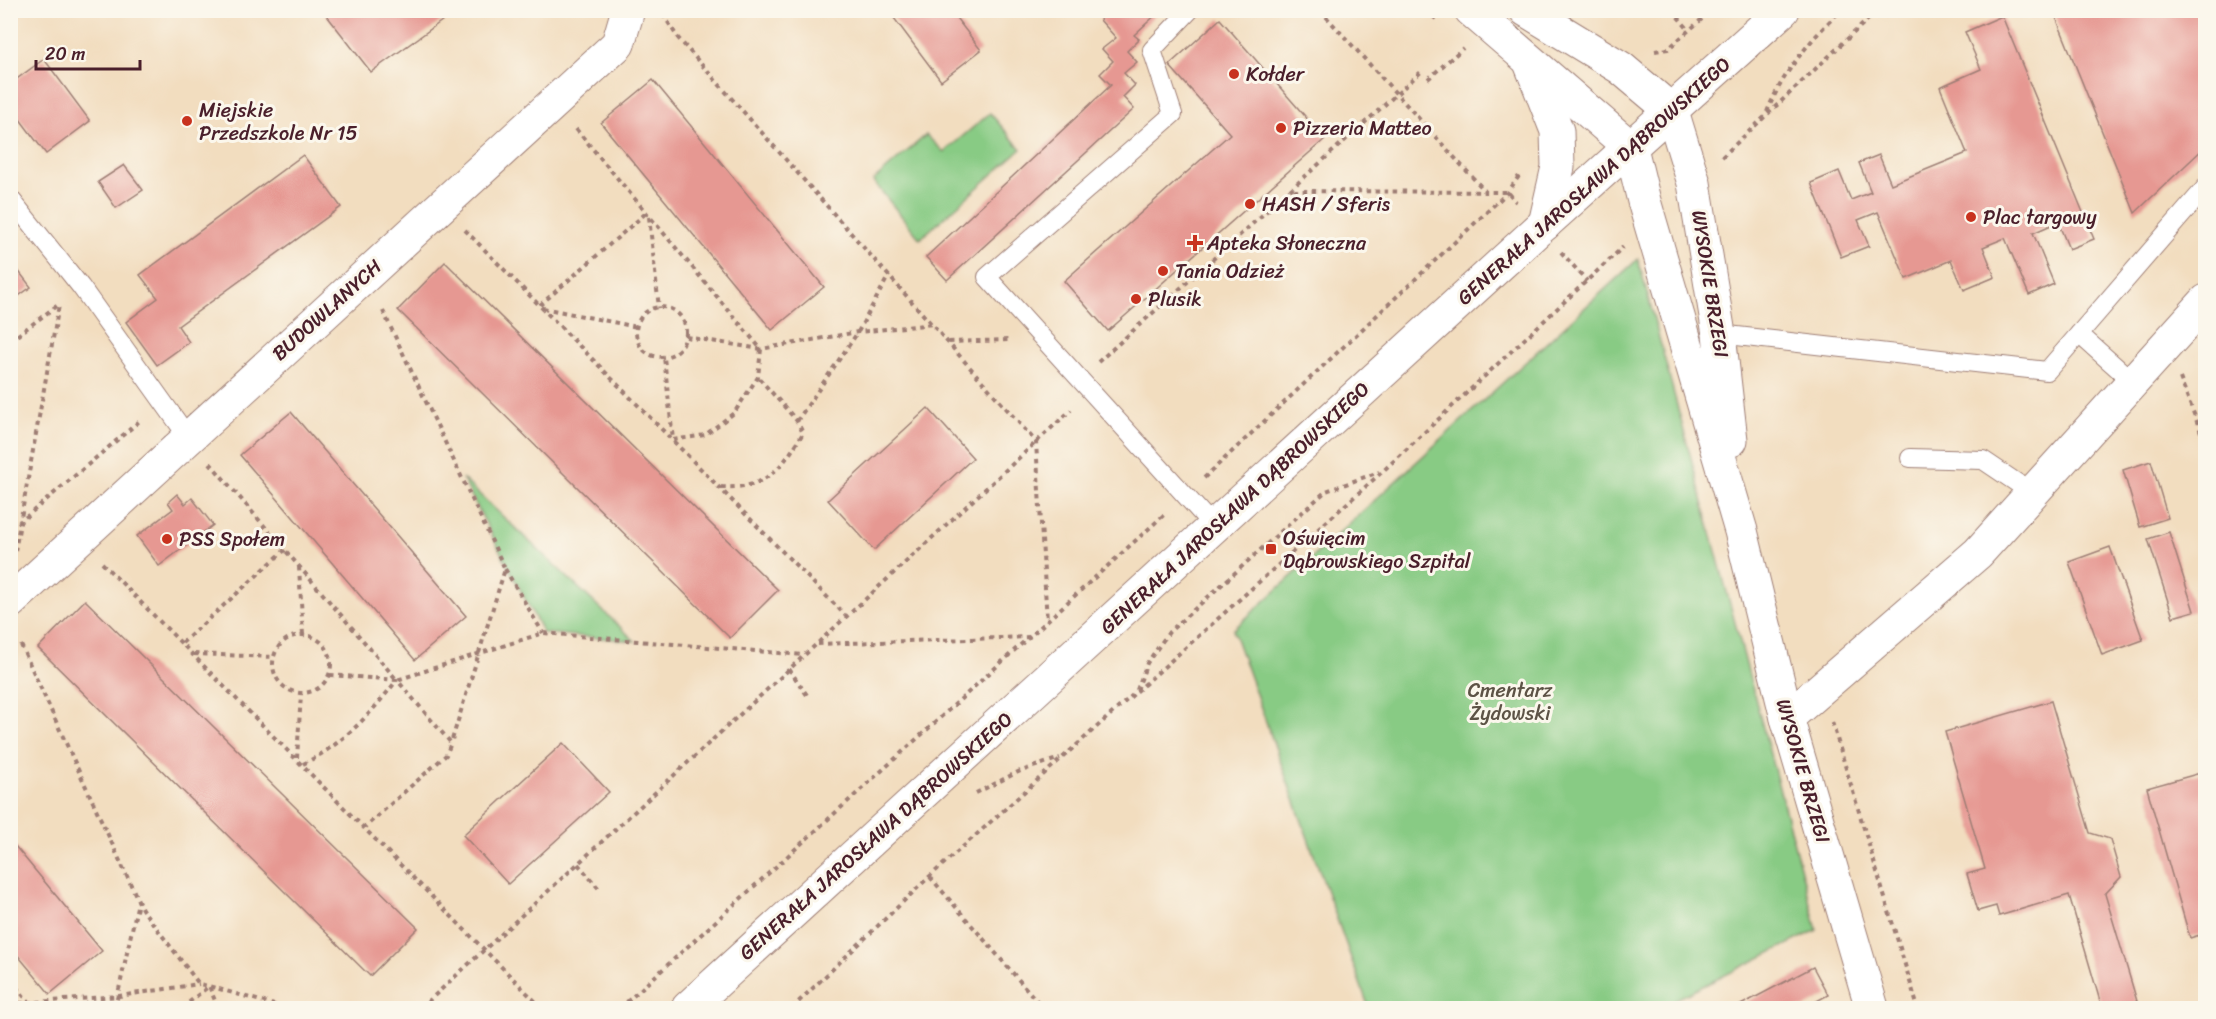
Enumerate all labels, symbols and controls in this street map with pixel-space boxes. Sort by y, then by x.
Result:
scale bar [36,33,140,71]
text: 20 m [45,38,85,70]
street label: GENERAŁA JAROSŁAWA DĄBROWSKIEGO [1449,48,1739,314]
place label: Kołder [1246,57,1306,92]
marker: Kołder [1227,67,1241,81]
place label: Miejskie Przedszkole Nr 15 [199,93,358,151]
place label: Pizzeria Matteo [1293,111,1432,146]
marker: Miejskie Przedszkole Nr 15 [180,114,194,128]
marker: Pizzeria Matteo [1274,121,1288,135]
place label: HASH / Sferis [1262,187,1391,222]
marker: HASH / Sferis [1243,197,1257,211]
place label: Plac targowy [1983,200,2097,235]
street label: WYSOKIE BRZEGI [1681,208,1739,360]
marker: Plac targowy [1964,210,1978,224]
place label: Apteka Słoneczna [1206,226,1367,261]
marker: Apteka Słoneczna [1188,236,1202,250]
street label: BUDOWLANYCH [264,250,390,370]
place label: Tania Odzież [1175,254,1285,289]
marker: Tania Odzież [1156,264,1170,278]
place label: Plusik [1148,282,1202,317]
marker: Plusik [1129,292,1143,306]
street label: GENERAŁA JAROSŁAWA DĄBROWSKIEGO [1092,373,1378,643]
place label: Oświęcim Dąbrowskiego Szpital [1283,521,1472,579]
place label: PSS Społem [179,522,285,557]
marker: PSS Społem [160,532,174,546]
marker: Oświęcim Dąbrowskiego Szpital [1264,542,1278,556]
park label: Cmentarz Żydowski [1468,673,1553,731]
street label: WYSOKIE BRZEGI [1766,695,1840,847]
street label: GENERAŁA JAROSŁAWA DĄBROWSKIEGO [731,703,1021,969]

